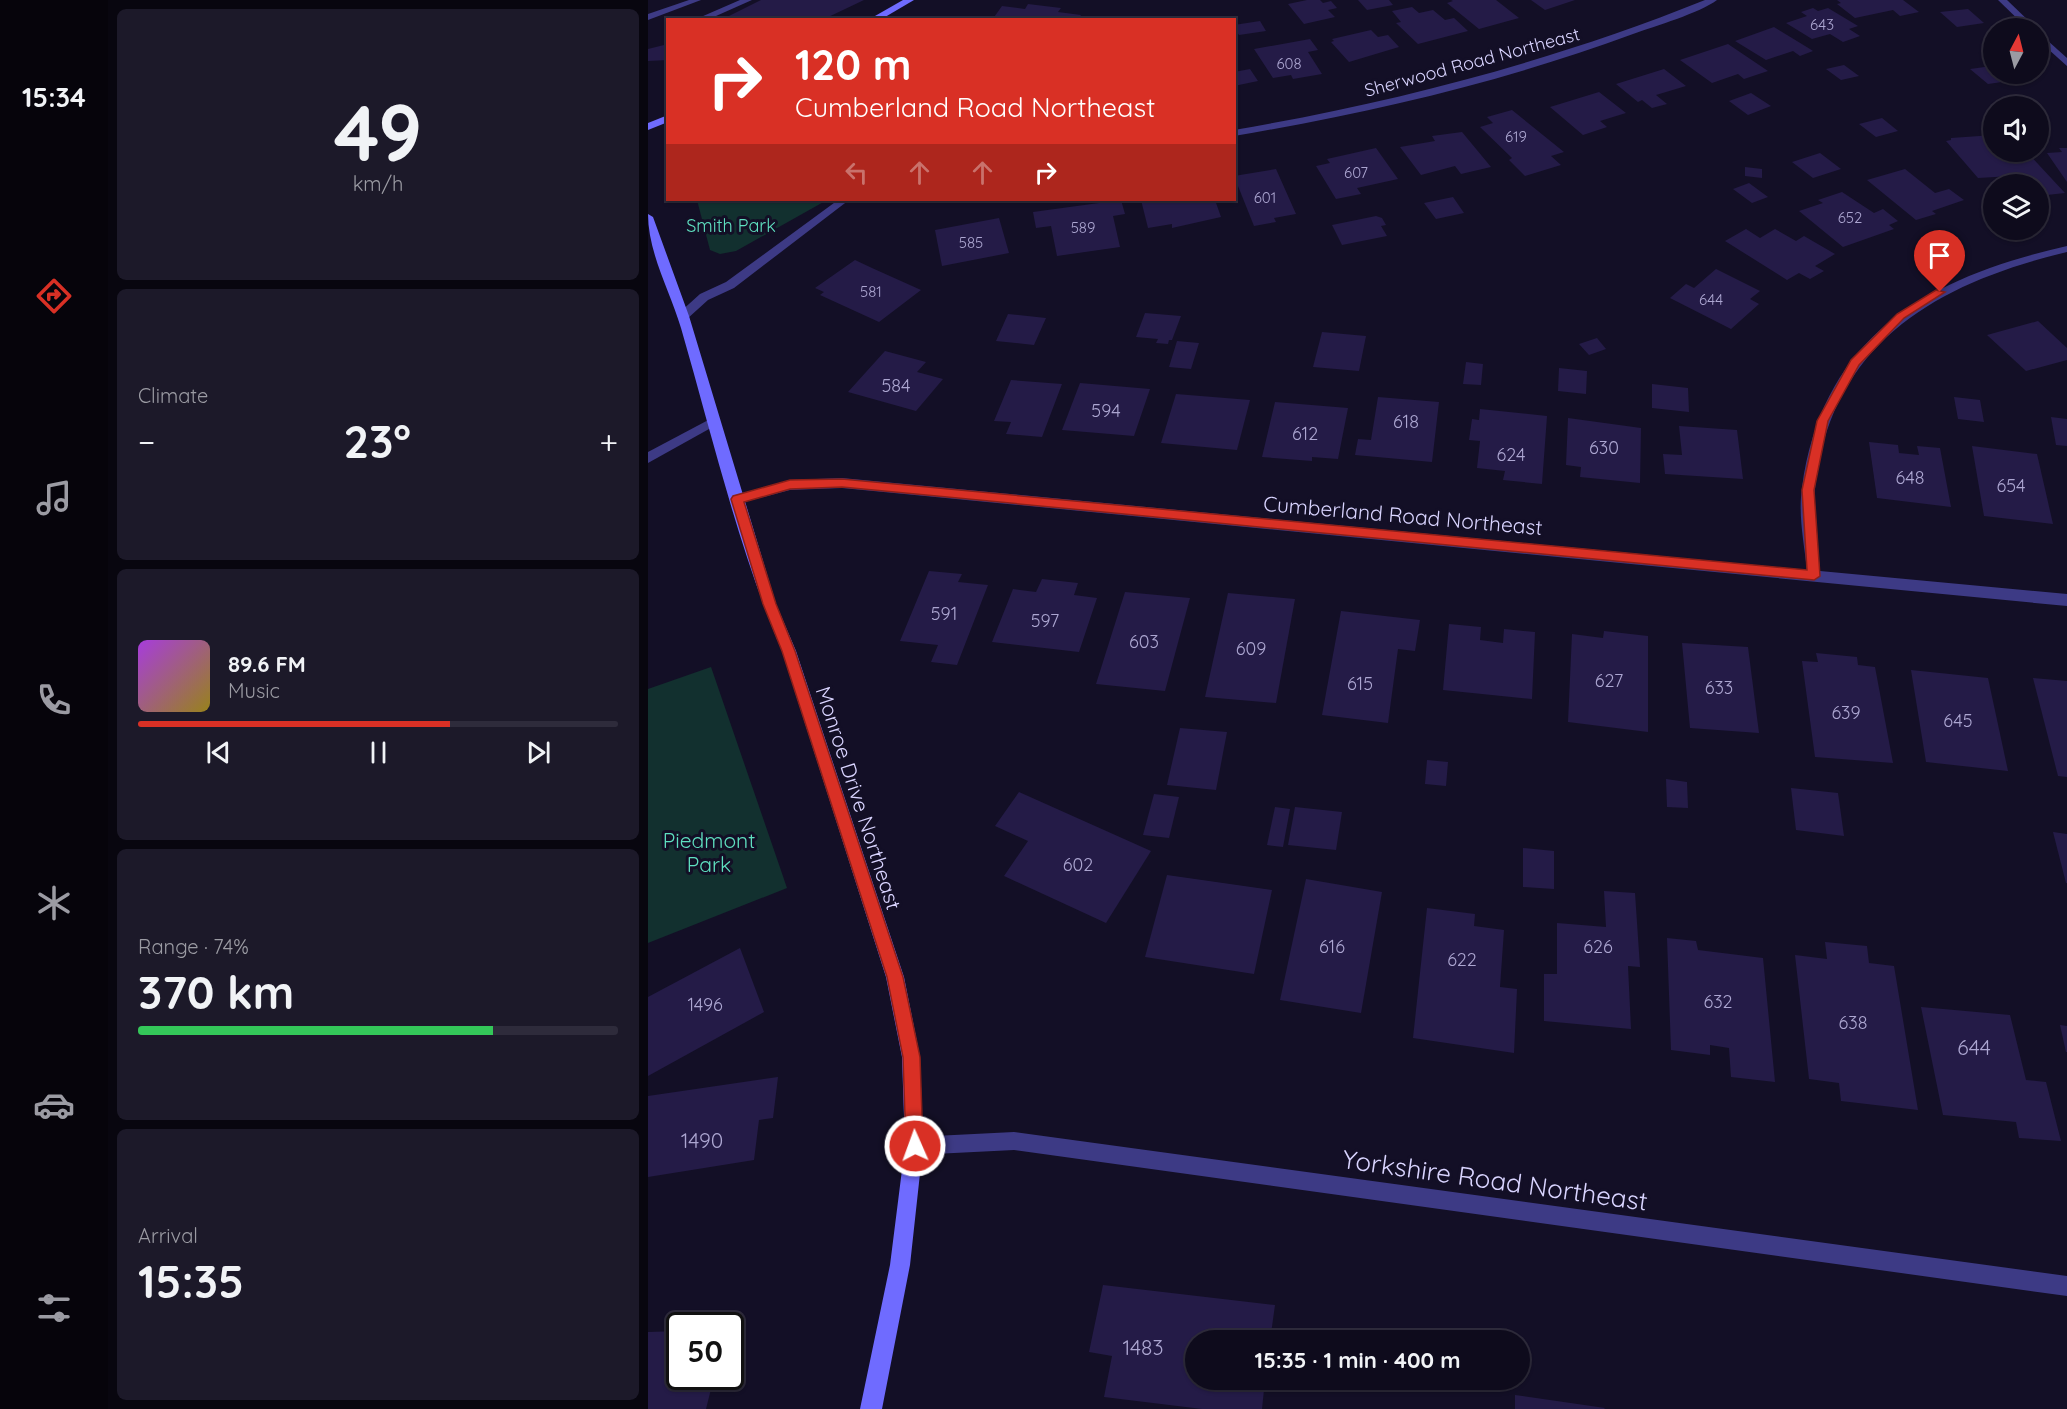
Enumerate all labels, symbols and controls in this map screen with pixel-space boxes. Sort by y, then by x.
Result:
house number: 643 [1810,15,1834,34]
north arrow [1983,18,2049,84]
map controls [1983,18,2049,240]
street label: Sherwood Road Northeast [1362,22,1582,102]
text: 120 m [795,38,912,91]
icon: right [696,42,774,120]
house number: 608 [1276,54,1302,73]
text: 15:34 [22,80,86,114]
text: 49 [334,83,422,181]
text: Cumberland Road Northeast [795,90,1155,124]
button: sound [1983,96,2049,162]
house number: 619 [1505,127,1527,146]
icon: left [840,156,873,189]
icon: ahead [903,156,936,189]
icon: ahead [966,156,999,189]
icon: right [1029,156,1062,189]
house number: 607 [1344,163,1368,182]
text: km/h [353,171,403,196]
button: layers [1983,174,2049,240]
house number: 601 [1254,188,1276,207]
house number: 652 [1838,208,1862,227]
park label: Smith Park [686,214,776,237]
house number: 589 [1071,218,1095,237]
pin [1914,230,1965,292]
house number: 585 [959,233,983,252]
icon: arrive [1923,239,1956,272]
icon: directions [33,275,75,317]
house number: 581 [860,282,882,301]
house number: 644 [1699,290,1723,309]
house number: 584 [881,374,911,397]
text: Climate [138,383,208,408]
house number: 594 [1091,399,1121,422]
house number: 618 [1393,410,1419,433]
text: 23° [344,413,411,469]
text: − [138,421,155,462]
text: + [599,421,618,462]
house number: 612 [1292,422,1318,445]
house number: 630 [1589,436,1619,459]
house number: 624 [1497,443,1525,466]
house number: 648 [1895,466,1925,489]
house number: 654 [1997,474,2025,497]
icon: music [33,477,75,519]
street label: Cumberland Road Northeast [1262,490,1544,540]
house number: 591 [931,602,957,625]
house number: 597 [1031,609,1059,632]
house number: 603 [1129,630,1159,653]
house number: 609 [1236,637,1266,660]
text: 89.6 FM [228,650,306,678]
house number: 627 [1595,669,1623,692]
house number: 615 [1347,672,1373,695]
house number: 633 [1705,676,1733,699]
text: Music [228,678,280,703]
icon: phone [33,679,75,721]
street label: Monroe Drive Northeast [811,683,907,913]
house number: 639 [1831,701,1861,724]
house number: 645 [1943,709,1973,732]
icon: previous [202,736,235,769]
icon: pause [362,736,395,769]
icon: next [522,736,555,769]
park label: Piedmont Park [663,827,755,877]
house number: 602 [1063,853,1093,876]
icon: climate [33,882,75,924]
text: Range · 74% [138,934,249,959]
house number: 616 [1319,935,1345,958]
house number: 626 [1583,935,1613,958]
house number: 622 [1447,948,1477,971]
text: 370 km [138,964,294,1020]
house number: 632 [1703,990,1733,1013]
house number: 1496 [687,993,723,1016]
house number: 638 [1839,1011,1867,1034]
house number: 644 [1957,1034,1991,1060]
icon: car [33,1084,75,1126]
position arrow [883,1114,947,1178]
house number: 1490 [681,1127,723,1153]
street label: Yorkshire Road Northeast [1340,1142,1650,1218]
text: Arrival [138,1223,198,1248]
text: 15:35 [138,1253,244,1309]
icon: filters [33,1287,75,1329]
speed limit sign: 50 [666,1312,744,1390]
house number: 1483 [1123,1334,1163,1360]
text: 15:35 · 1 min · 400 m [1255,1346,1460,1374]

